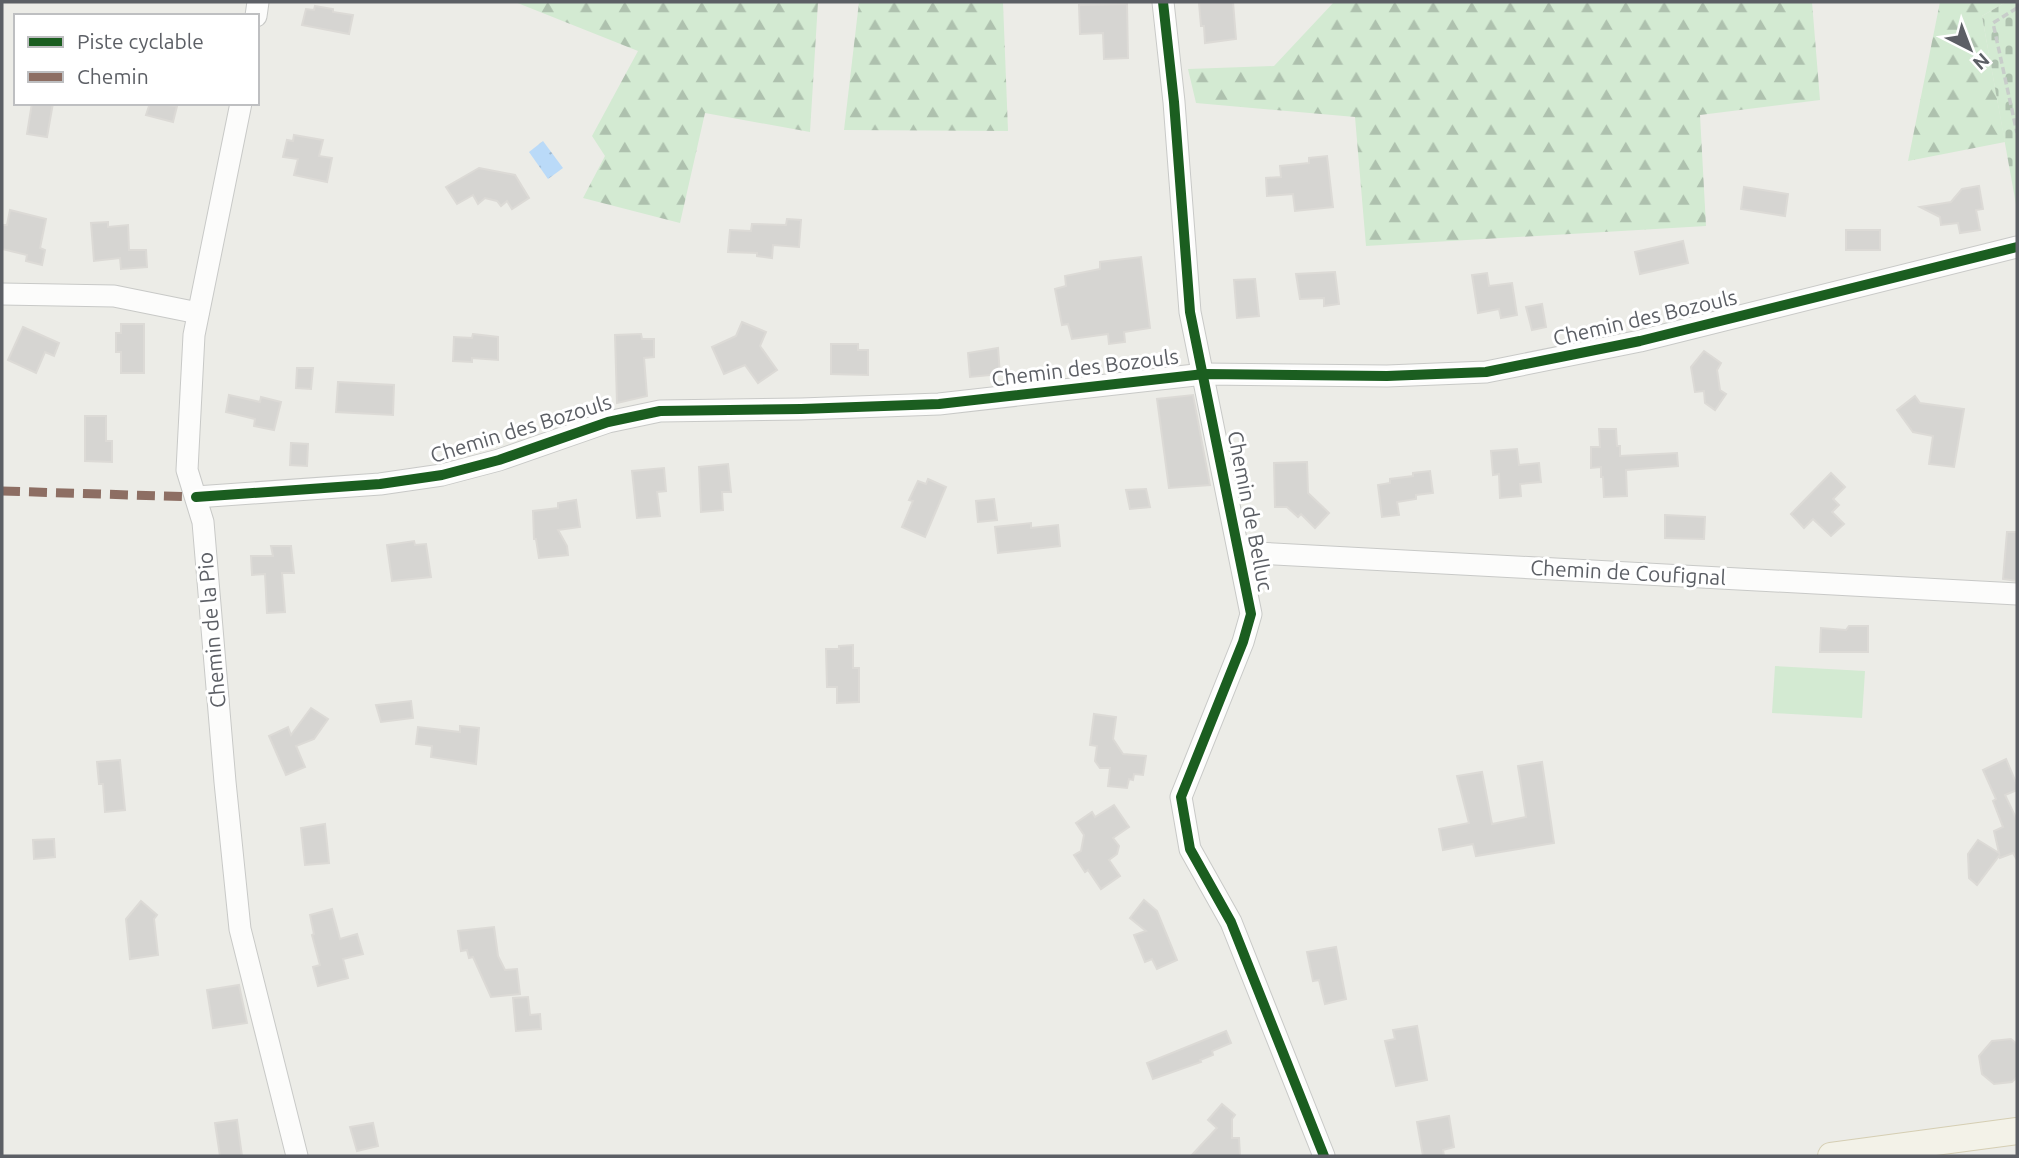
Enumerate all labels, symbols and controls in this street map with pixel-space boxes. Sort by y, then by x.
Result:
legend [14,14,259,105]
north arrow [1935,14,2005,84]
text: Piste cyclable [77,29,204,53]
text: N [1969,49,1994,75]
text: Chemin [77,64,149,88]
street label: Chemin des Bozouls [1550,284,1739,350]
street label: Chemin des Bozouls [990,344,1180,390]
street label: Chemin des Bozouls [427,389,614,467]
street label: Chemin de Belluc [1224,429,1278,593]
street label: Chemin de la Pio [192,551,230,709]
street label: Chemin de Coufignal [1530,555,1726,589]

